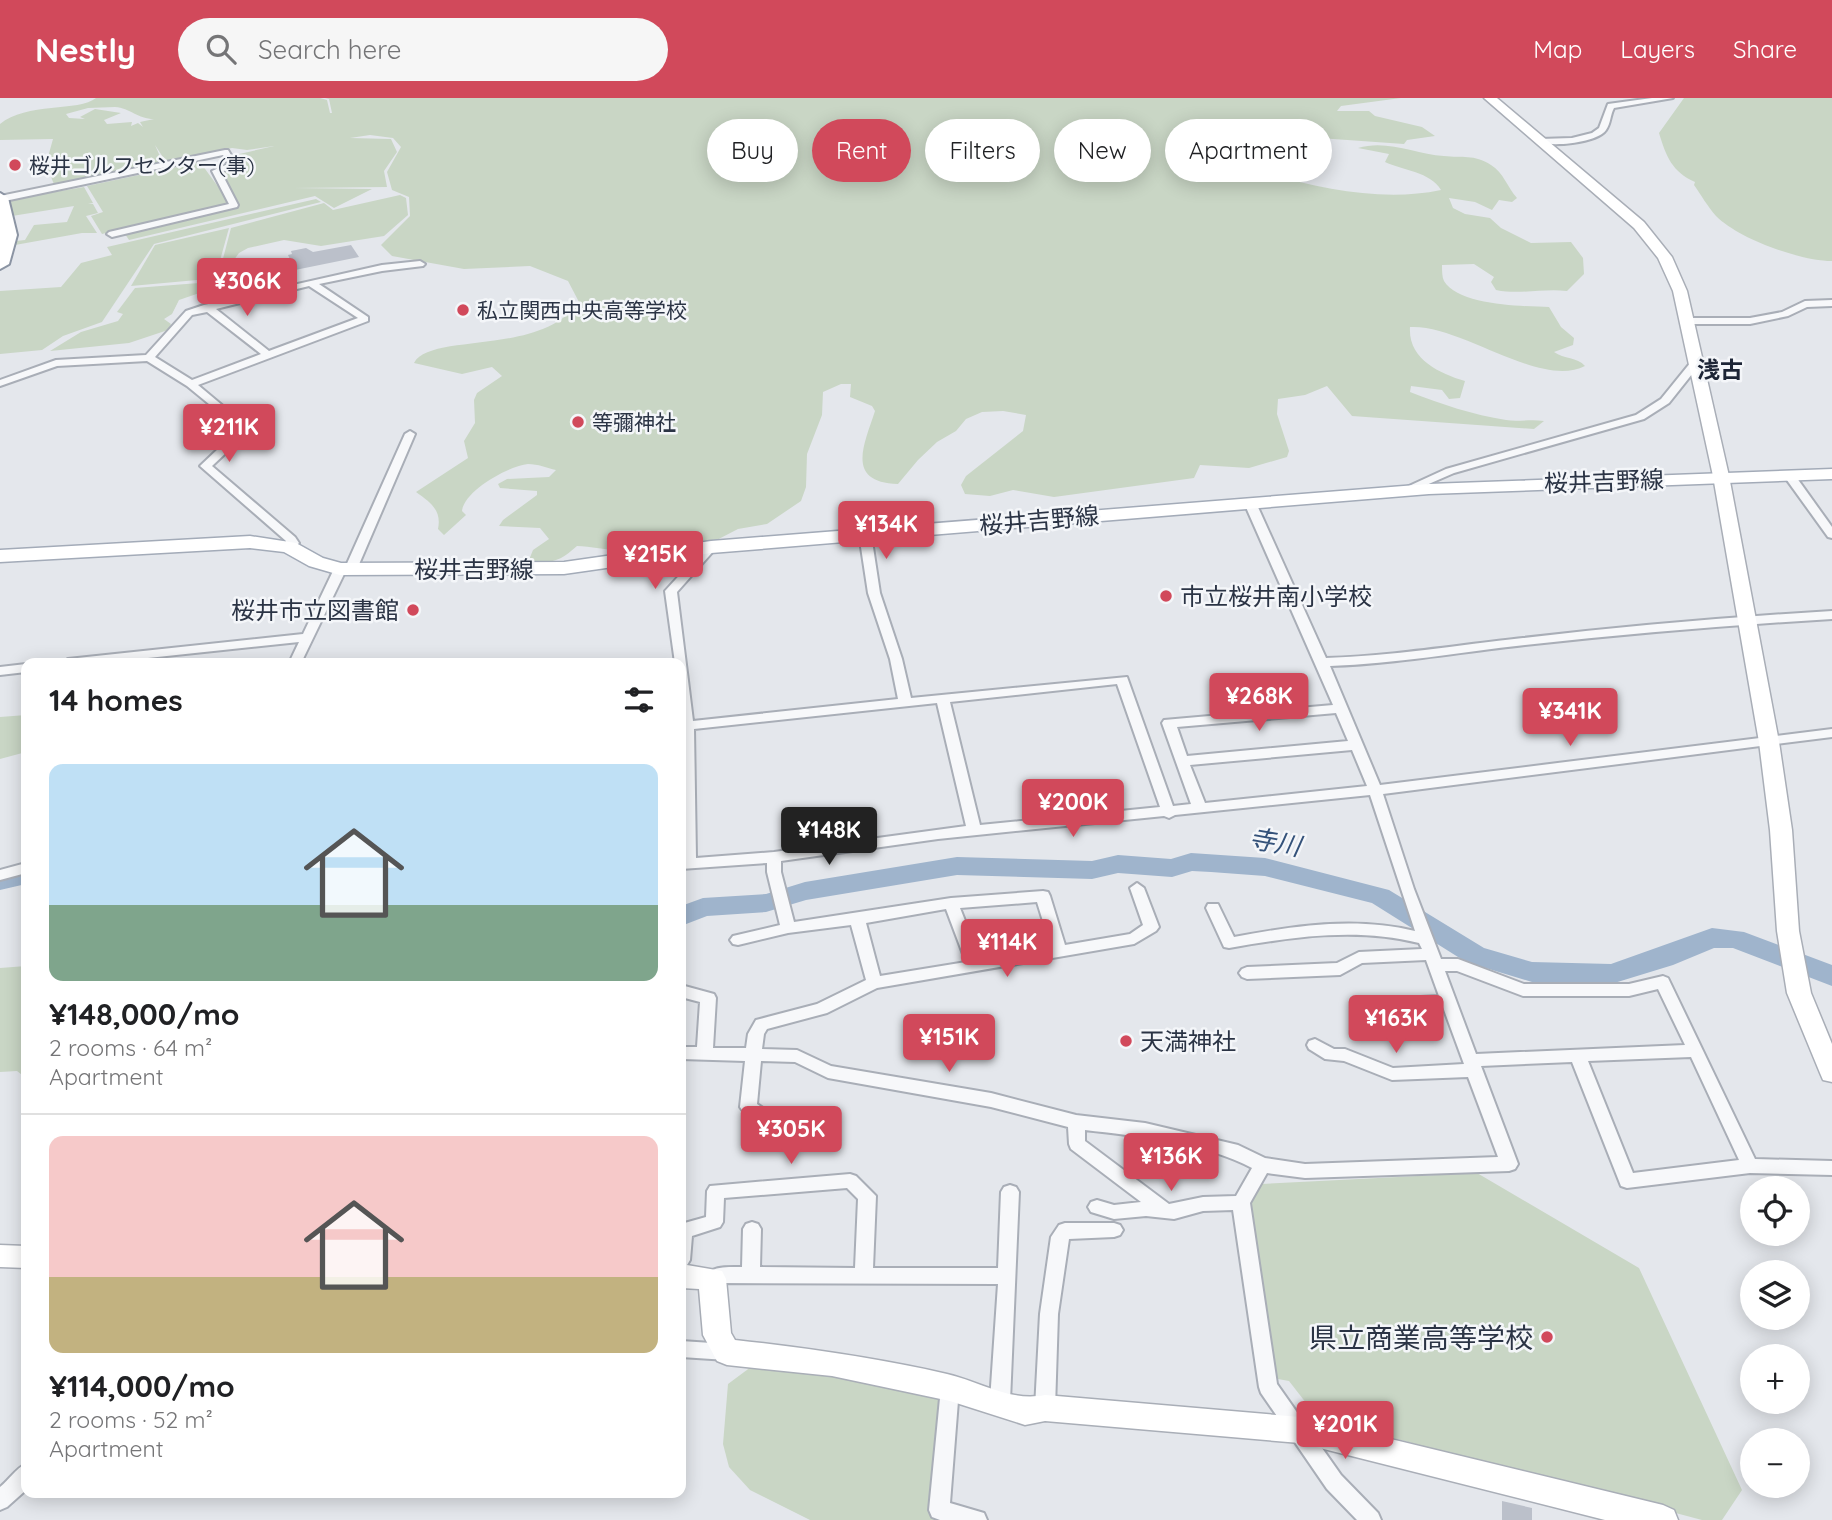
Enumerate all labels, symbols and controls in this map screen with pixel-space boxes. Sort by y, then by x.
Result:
search box [178,18,668,81]
text: Nestly [35,29,136,70]
icon: search [202,30,240,68]
text: Search here [258,33,401,66]
text: Map [1533,34,1582,64]
text: Layers [1620,34,1695,64]
text: Share [1733,34,1797,64]
chip: Buy [707,119,798,182]
chip: Rent [812,119,911,182]
chip: Filters [925,119,1040,182]
chip: New [1054,119,1151,182]
chip: Apartment [1165,119,1332,182]
place label: 桜井ゴルフセンター(事) [29,152,255,178]
marker: 桜井ゴルフセンター(事) [7,157,23,173]
pin: ¥306K [198,258,296,318]
text: ¥306K [213,266,281,295]
place label: 私立関西中央高等学校 [477,297,687,323]
marker: 私立関西中央高等学校 [455,302,471,318]
district label: 浅古 [1697,355,1743,384]
pin: ¥211K [180,404,278,464]
place label: 等彌神社 [592,409,676,435]
text: ¥211K [199,412,259,441]
marker: 等彌神社 [570,414,586,430]
street label: 桜井吉野線 [1544,464,1664,498]
street label: 桜井吉野線 [978,500,1100,540]
pin: ¥134K [837,502,935,561]
text: ¥134K [854,509,918,538]
pin: ¥215K [606,532,704,591]
text: ¥215K [623,539,687,568]
street label: 桜井吉野線 [414,554,534,584]
place label: 市立桜井南小学校 [1180,581,1372,611]
marker: 市立桜井南小学校 [1158,588,1174,604]
place label: 桜井市立図書館 [231,595,399,625]
marker: 桜井市立図書館 [405,602,421,618]
pin: ¥268K [1210,674,1308,733]
text: 14 homes [49,681,183,719]
icon: filters [620,681,658,719]
text: ¥268K [1225,681,1293,710]
pin: ¥341K [1521,688,1619,748]
text: ¥341K [1539,696,1601,725]
pin: ¥200K [1024,780,1122,839]
text: ¥200K [1038,787,1108,816]
pin: ¥148K [780,808,878,867]
icon: home [291,810,417,936]
text: ¥148K [797,815,861,844]
water label: 寺川 [1247,821,1306,863]
pin: ¥114K [958,920,1056,979]
text: ¥114K [977,927,1037,956]
text: ¥148,000/mo [49,995,240,1033]
pin: ¥163K [1347,996,1445,1055]
text: ¥163K [1365,1003,1427,1032]
pin: ¥151K [900,1014,998,1074]
text: ¥151K [919,1022,979,1051]
place label: 天満神社 [1140,1026,1236,1056]
text: 2 rooms · 64 m² [49,1033,212,1062]
marker: 天満神社 [1118,1033,1134,1049]
text: Apartment [49,1062,163,1091]
pin: ¥305K [742,1107,840,1166]
text: ¥305K [757,1114,825,1143]
pin: ¥136K [1122,1134,1220,1193]
text: ¥136K [1140,1141,1202,1170]
map controls [1740,1176,1810,1498]
button: locate [1740,1176,1810,1246]
icon: home [291,1182,417,1308]
button: layers [1740,1260,1810,1330]
place label: 県立商業高等学校 [1309,1320,1533,1355]
marker: 県立商業高等学校 [1539,1329,1555,1345]
button: + [1740,1344,1810,1414]
text: ¥114,000/mo [49,1367,235,1405]
pin: ¥201K [1296,1402,1394,1461]
text: 2 rooms · 52 m² [49,1405,213,1434]
text: ¥201K [1313,1409,1377,1438]
button: − [1740,1428,1810,1498]
text: Apartment [49,1434,163,1463]

